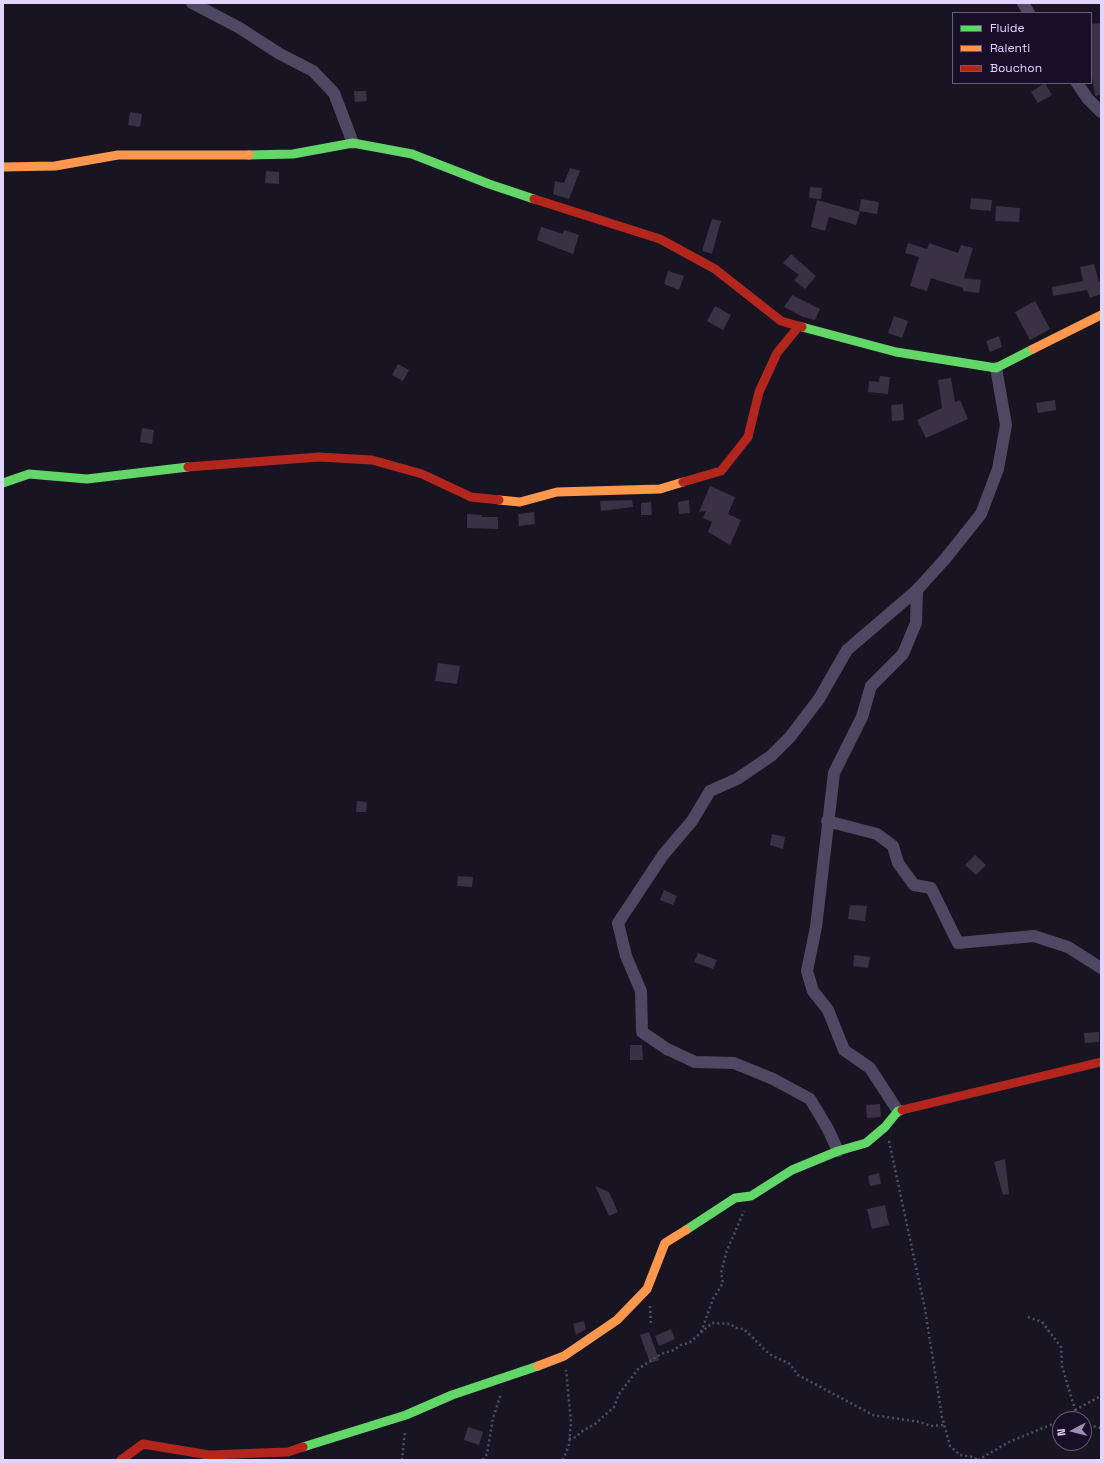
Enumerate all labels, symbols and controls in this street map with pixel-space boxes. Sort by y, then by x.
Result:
legend [952,12,1092,84]
text: Fluide [990,20,1025,36]
text: Ralenti [990,40,1030,56]
text: Bouchon [990,60,1042,76]
north arrow [1052,1411,1092,1451]
text: N [1054,1428,1068,1437]

